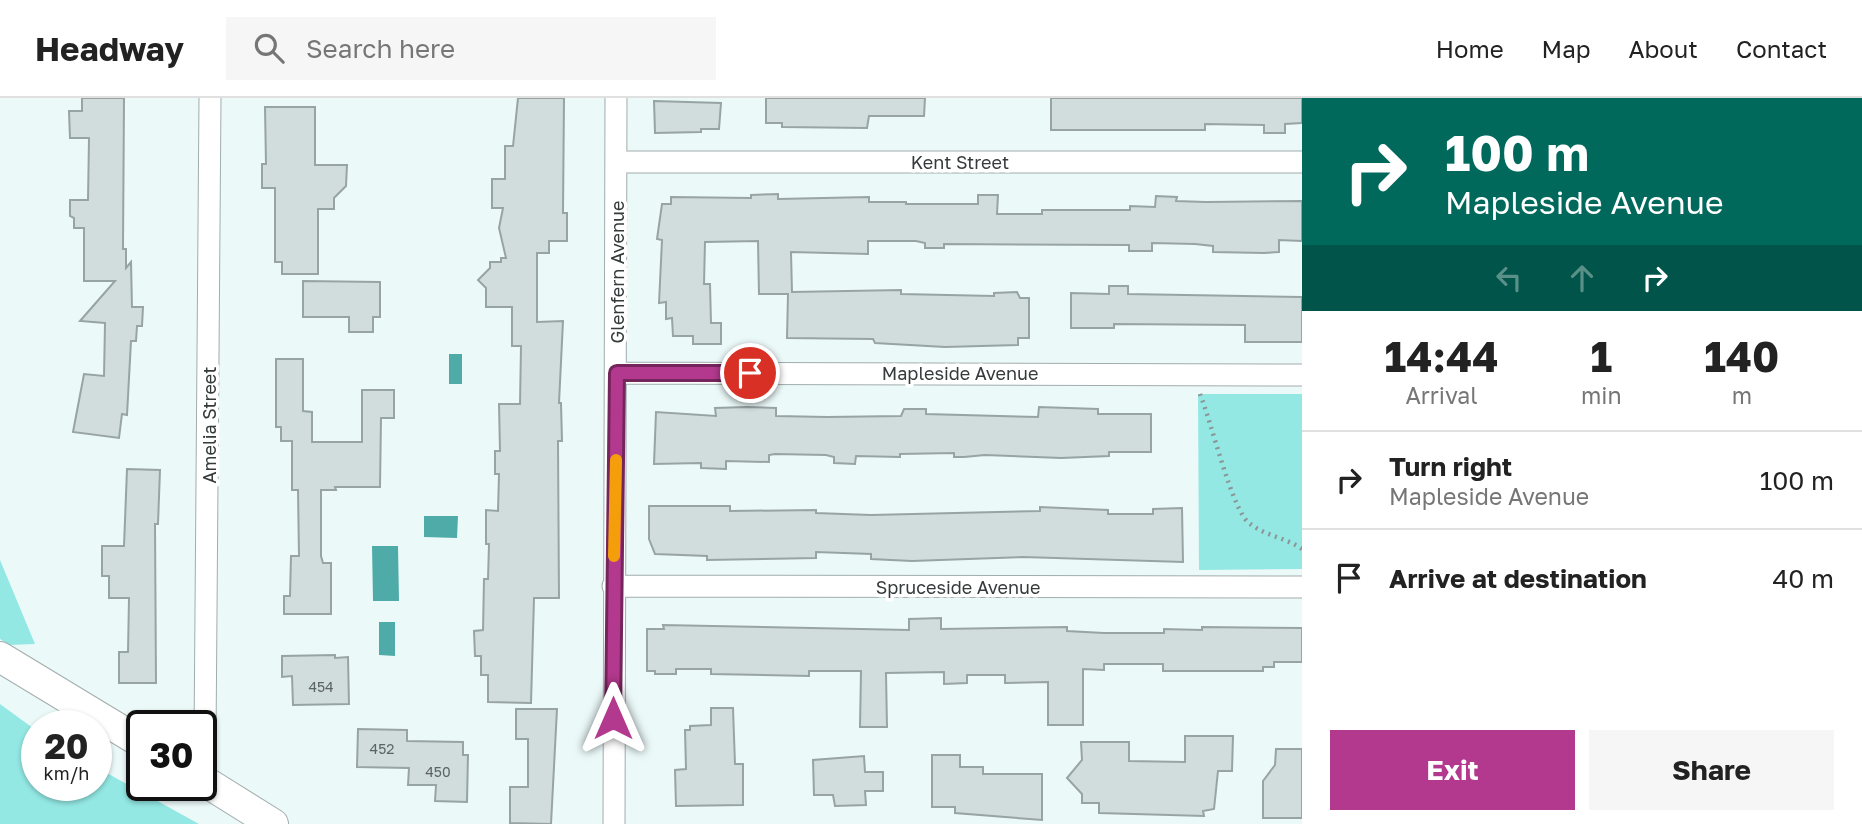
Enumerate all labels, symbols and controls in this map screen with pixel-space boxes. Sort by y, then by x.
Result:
search box [226,17,716,80]
text: Headway [35,29,184,68]
icon: search [250,29,288,67]
text: Search here [306,33,455,64]
text: Home [1436,34,1504,63]
text: Map [1542,34,1591,63]
text: About [1629,34,1698,63]
text: Contact [1736,34,1827,63]
text: 100 m [1445,123,1589,182]
icon: right [1330,126,1421,217]
street label: Kent Street [911,151,1009,173]
text: Mapleside Avenue [1445,183,1724,221]
street label: Glenfern Avenue [606,201,628,343]
icon: left [1490,259,1528,297]
icon: ahead [1563,259,1601,297]
icon: right [1636,259,1674,297]
text: 14:44 [1385,331,1498,381]
text: 1 [1591,331,1612,381]
text: 140 [1704,331,1779,381]
pin [720,343,780,403]
icon: arrive [731,354,769,392]
street label: Mapleside Avenue [882,362,1038,384]
street label: Amelia Street [198,367,220,483]
text: Arrival [1405,381,1478,409]
text: min [1581,381,1622,409]
text: m [1732,381,1752,409]
text: Turn right [1389,451,1512,482]
icon: right [1330,461,1368,499]
text: 100 m [1760,465,1834,496]
text: Mapleside Avenue [1389,482,1589,510]
icon: arrive [1330,559,1368,597]
text: Arrive at destination [1389,563,1647,594]
text: 40 m [1773,563,1834,594]
street label: Spruceside Avenue [876,576,1040,598]
house number: 454 [308,678,334,695]
position arrow [576,681,650,755]
speed limit sign: 30 [126,710,217,801]
text: 20 [44,725,89,767]
button: Exit [1330,730,1575,810]
button: Share [1589,730,1834,810]
house number: 452 [370,740,394,757]
text: km/h [44,762,89,784]
house number: 450 [425,763,451,780]

